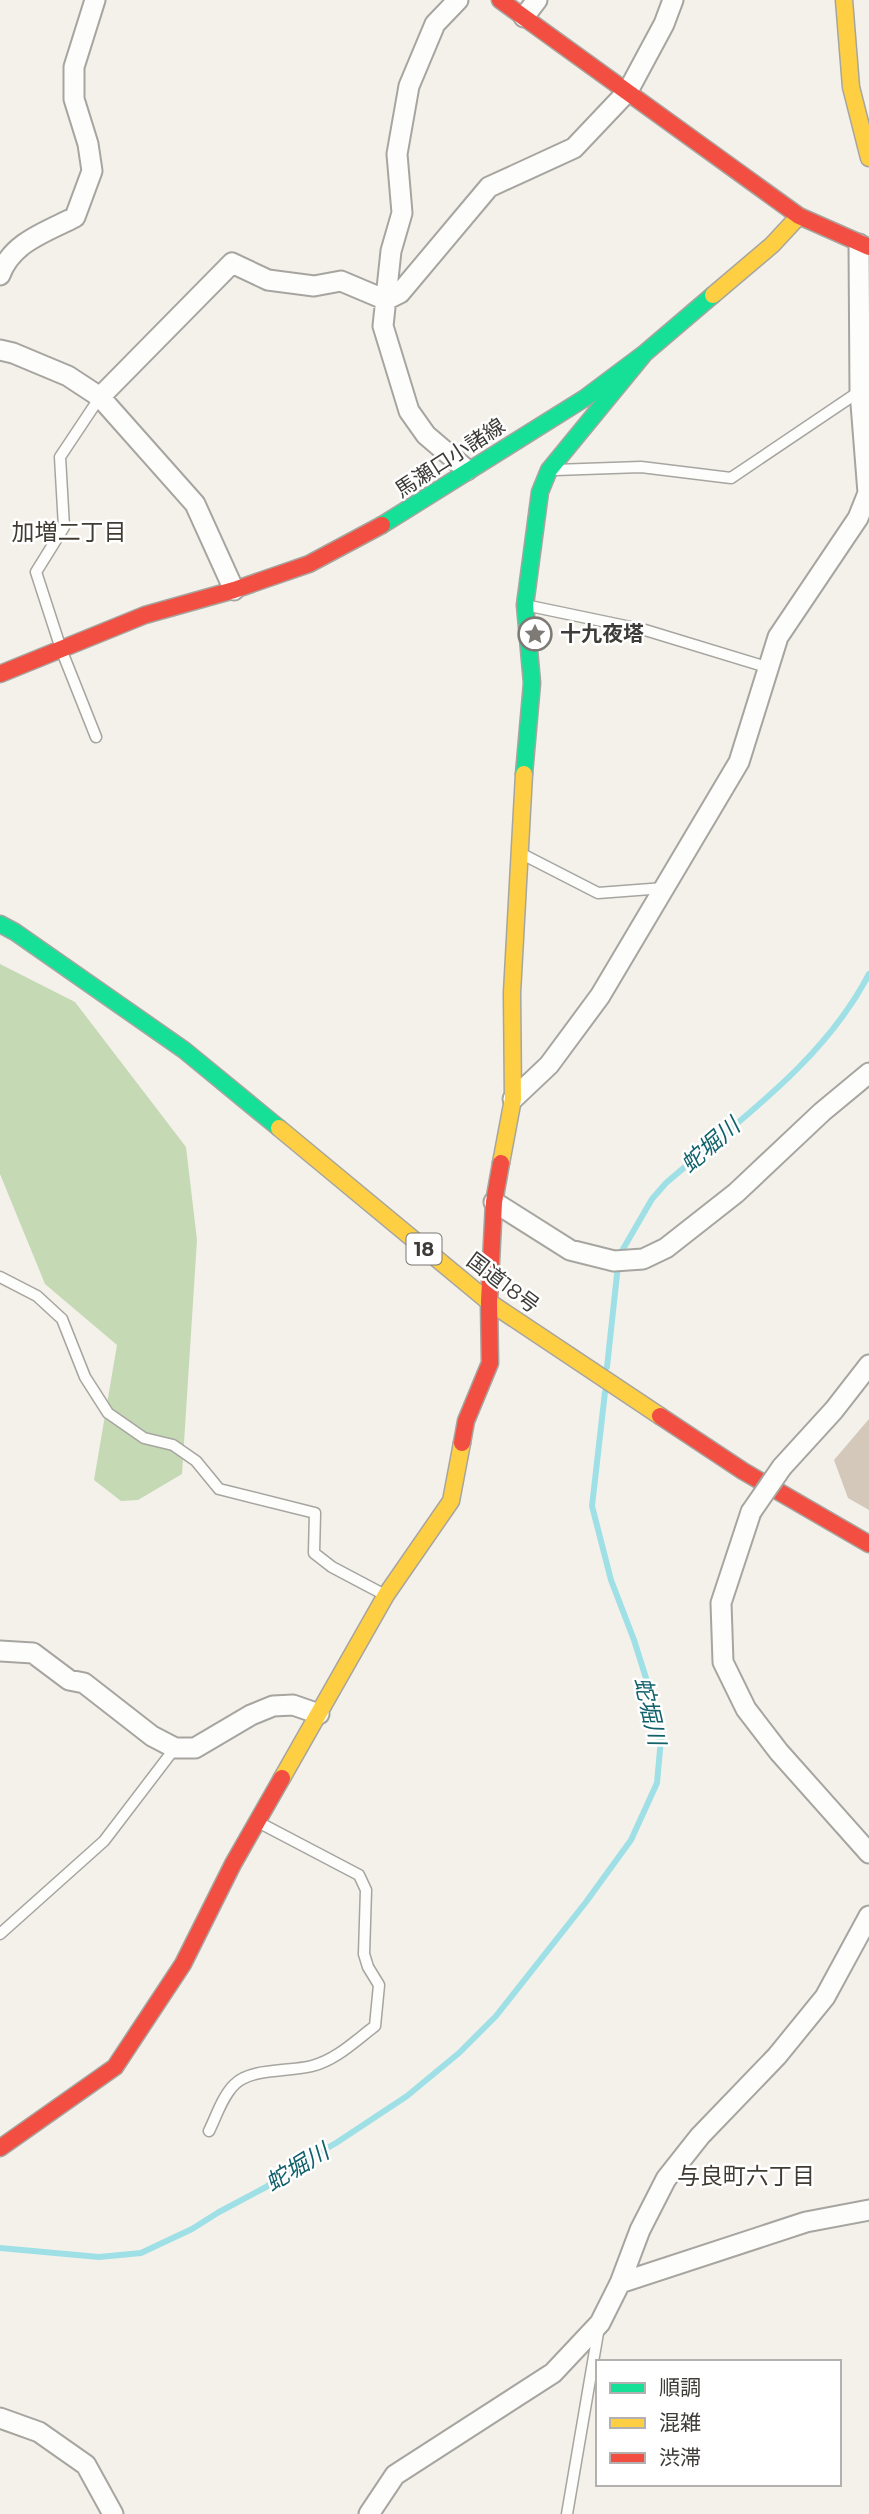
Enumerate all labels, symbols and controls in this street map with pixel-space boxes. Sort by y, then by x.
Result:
street label: 馬瀬口小諸線 [390,413,509,502]
district label: 加増二丁目 [12,518,127,546]
place icon: 十九夜塔 [516,615,554,653]
place label: 十九夜塔 [560,621,644,646]
water label: 蛇堀川 [675,1110,747,1178]
road number: 18 [406,1233,442,1264]
street label: 国道18号 [462,1247,544,1318]
water label: 蛇堀川 [629,1674,672,1751]
water label: 蛇堀川 [260,2136,336,2197]
district label: 与良町六丁目 [677,2162,815,2190]
legend [596,2360,841,2486]
text: 順調 [659,2375,701,2400]
text: 混雑 [659,2410,701,2435]
text: 渋滞 [659,2445,701,2470]

